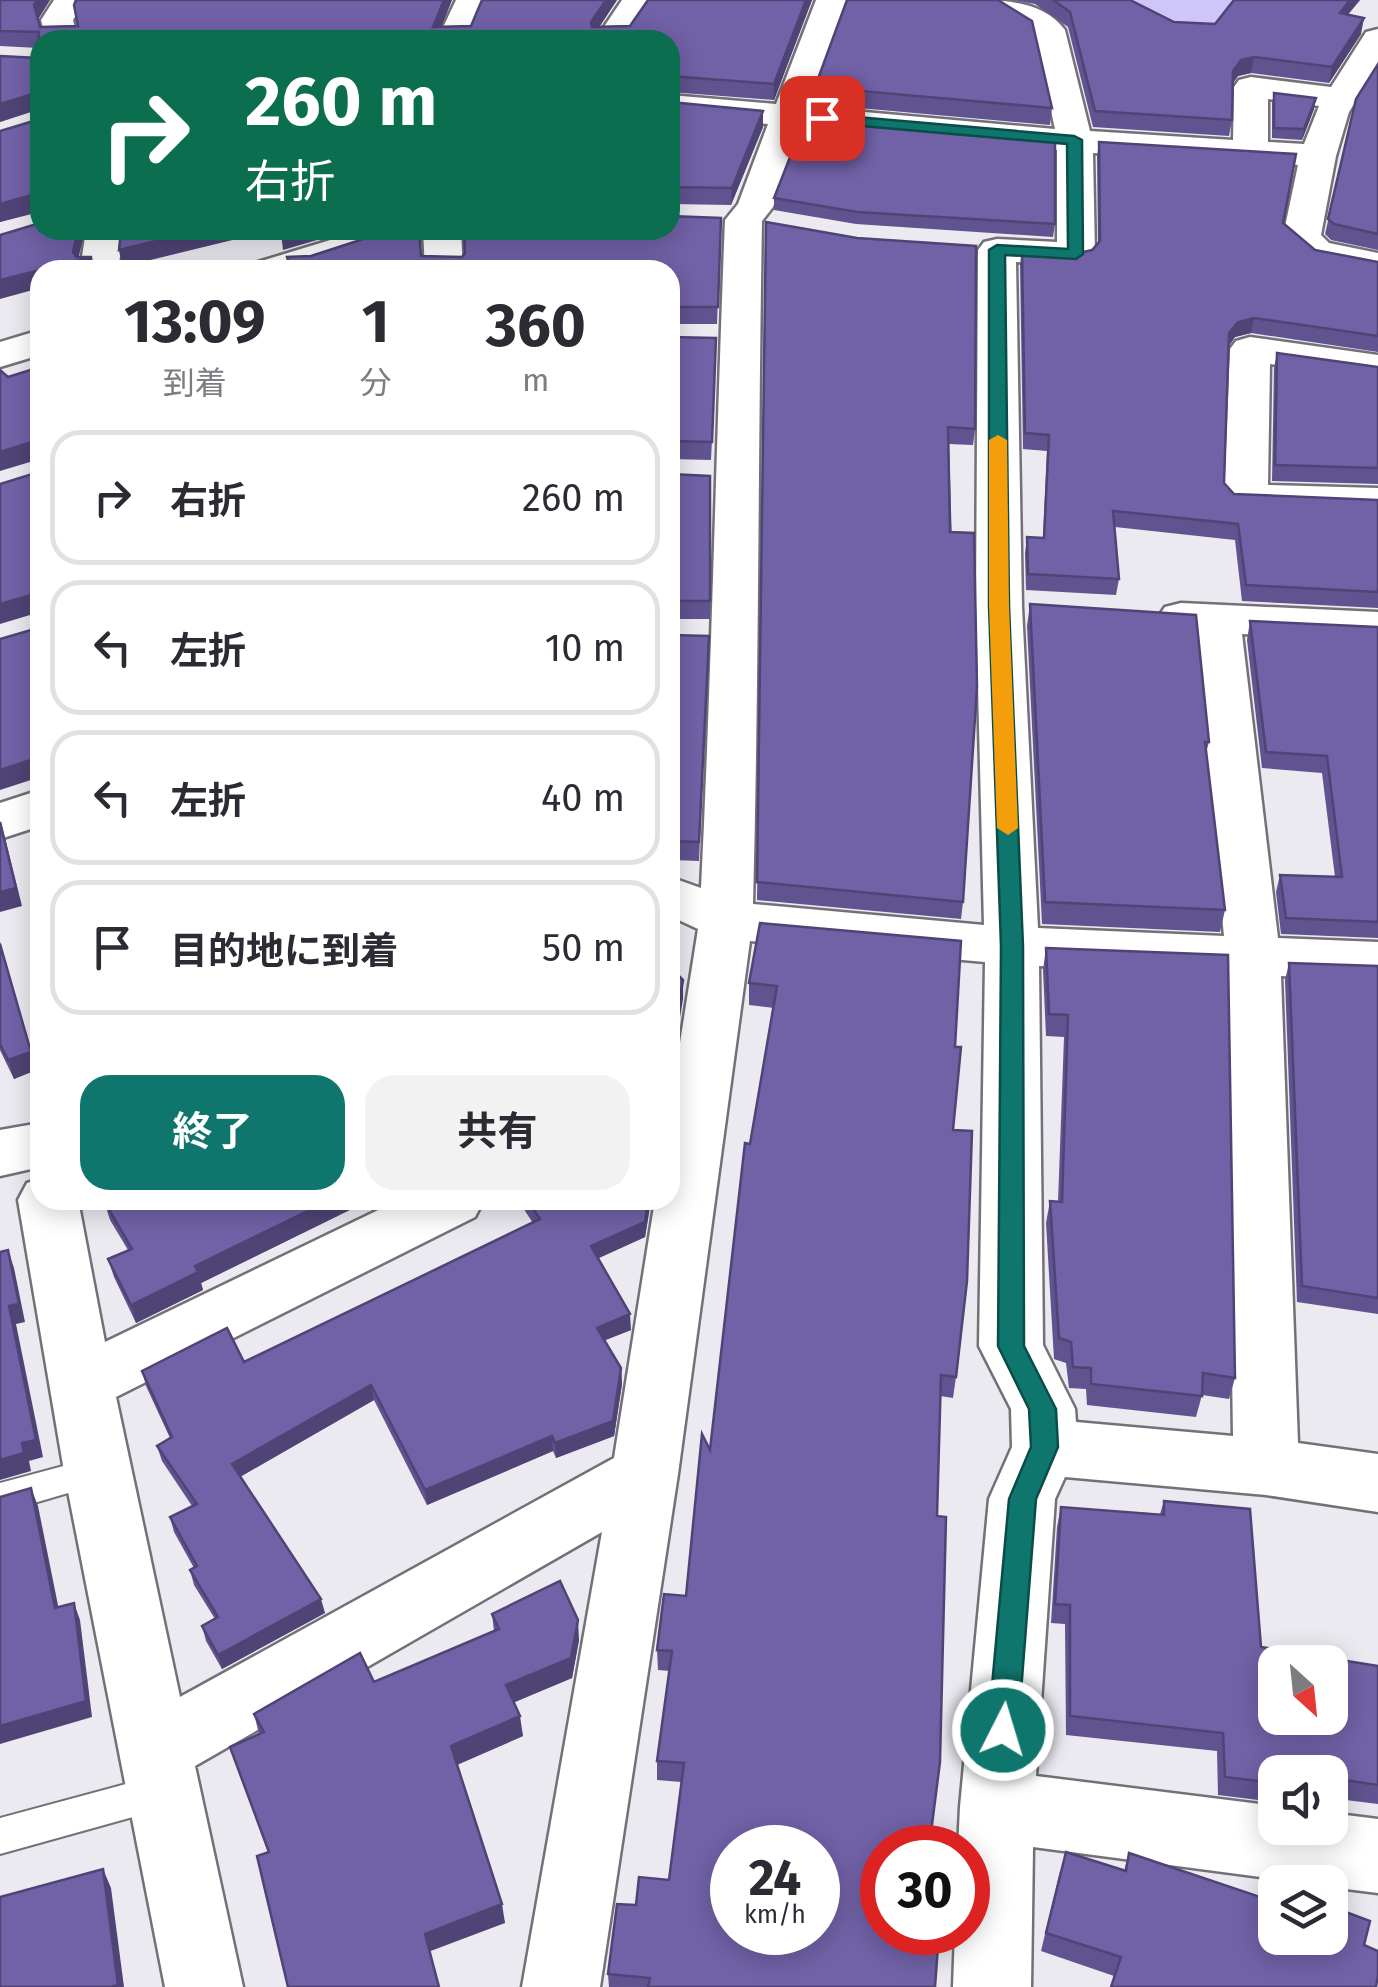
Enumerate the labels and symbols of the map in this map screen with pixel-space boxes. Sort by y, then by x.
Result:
pin [780,76,865,161]
north arrow [1258,1645,1348,1735]
position arrow [951,1678,1055,1782]
speed limit sign: 30 [860,1825,990,1955]

